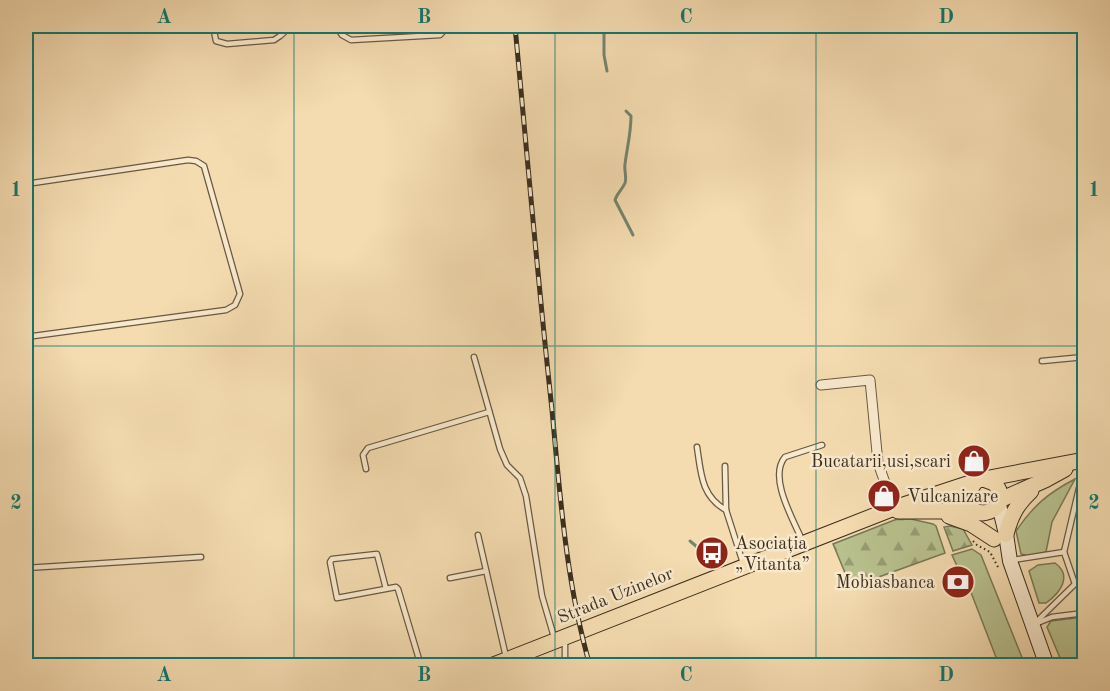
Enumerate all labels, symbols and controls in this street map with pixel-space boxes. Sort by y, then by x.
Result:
text: A [156,8,172,28]
text: B [417,8,431,28]
text: C [679,8,693,28]
text: D [938,8,954,28]
text: 1 [10,181,22,201]
text: 1 [1088,181,1100,201]
shop icon: Bucatarii,usi,scari [956,443,992,479]
place label: Bucatarii,usi,scari [811,453,951,471]
shop icon: Vulcanizare [866,478,902,514]
place label: Vulcanizare [907,488,998,506]
text: 2 [10,494,22,514]
text: 2 [1088,494,1100,514]
bus stop icon: Asociația „Vitanta” [694,535,730,571]
place label: Asociația „Vitanta” [735,535,810,574]
street label: Strada Uzinelor [555,564,676,627]
bank icon: Mobiasbanca [940,564,976,600]
place label: Mobiasbanca [836,574,935,592]
text: A [156,666,172,686]
text: B [417,666,431,686]
text: C [679,666,693,686]
text: D [938,666,954,686]

